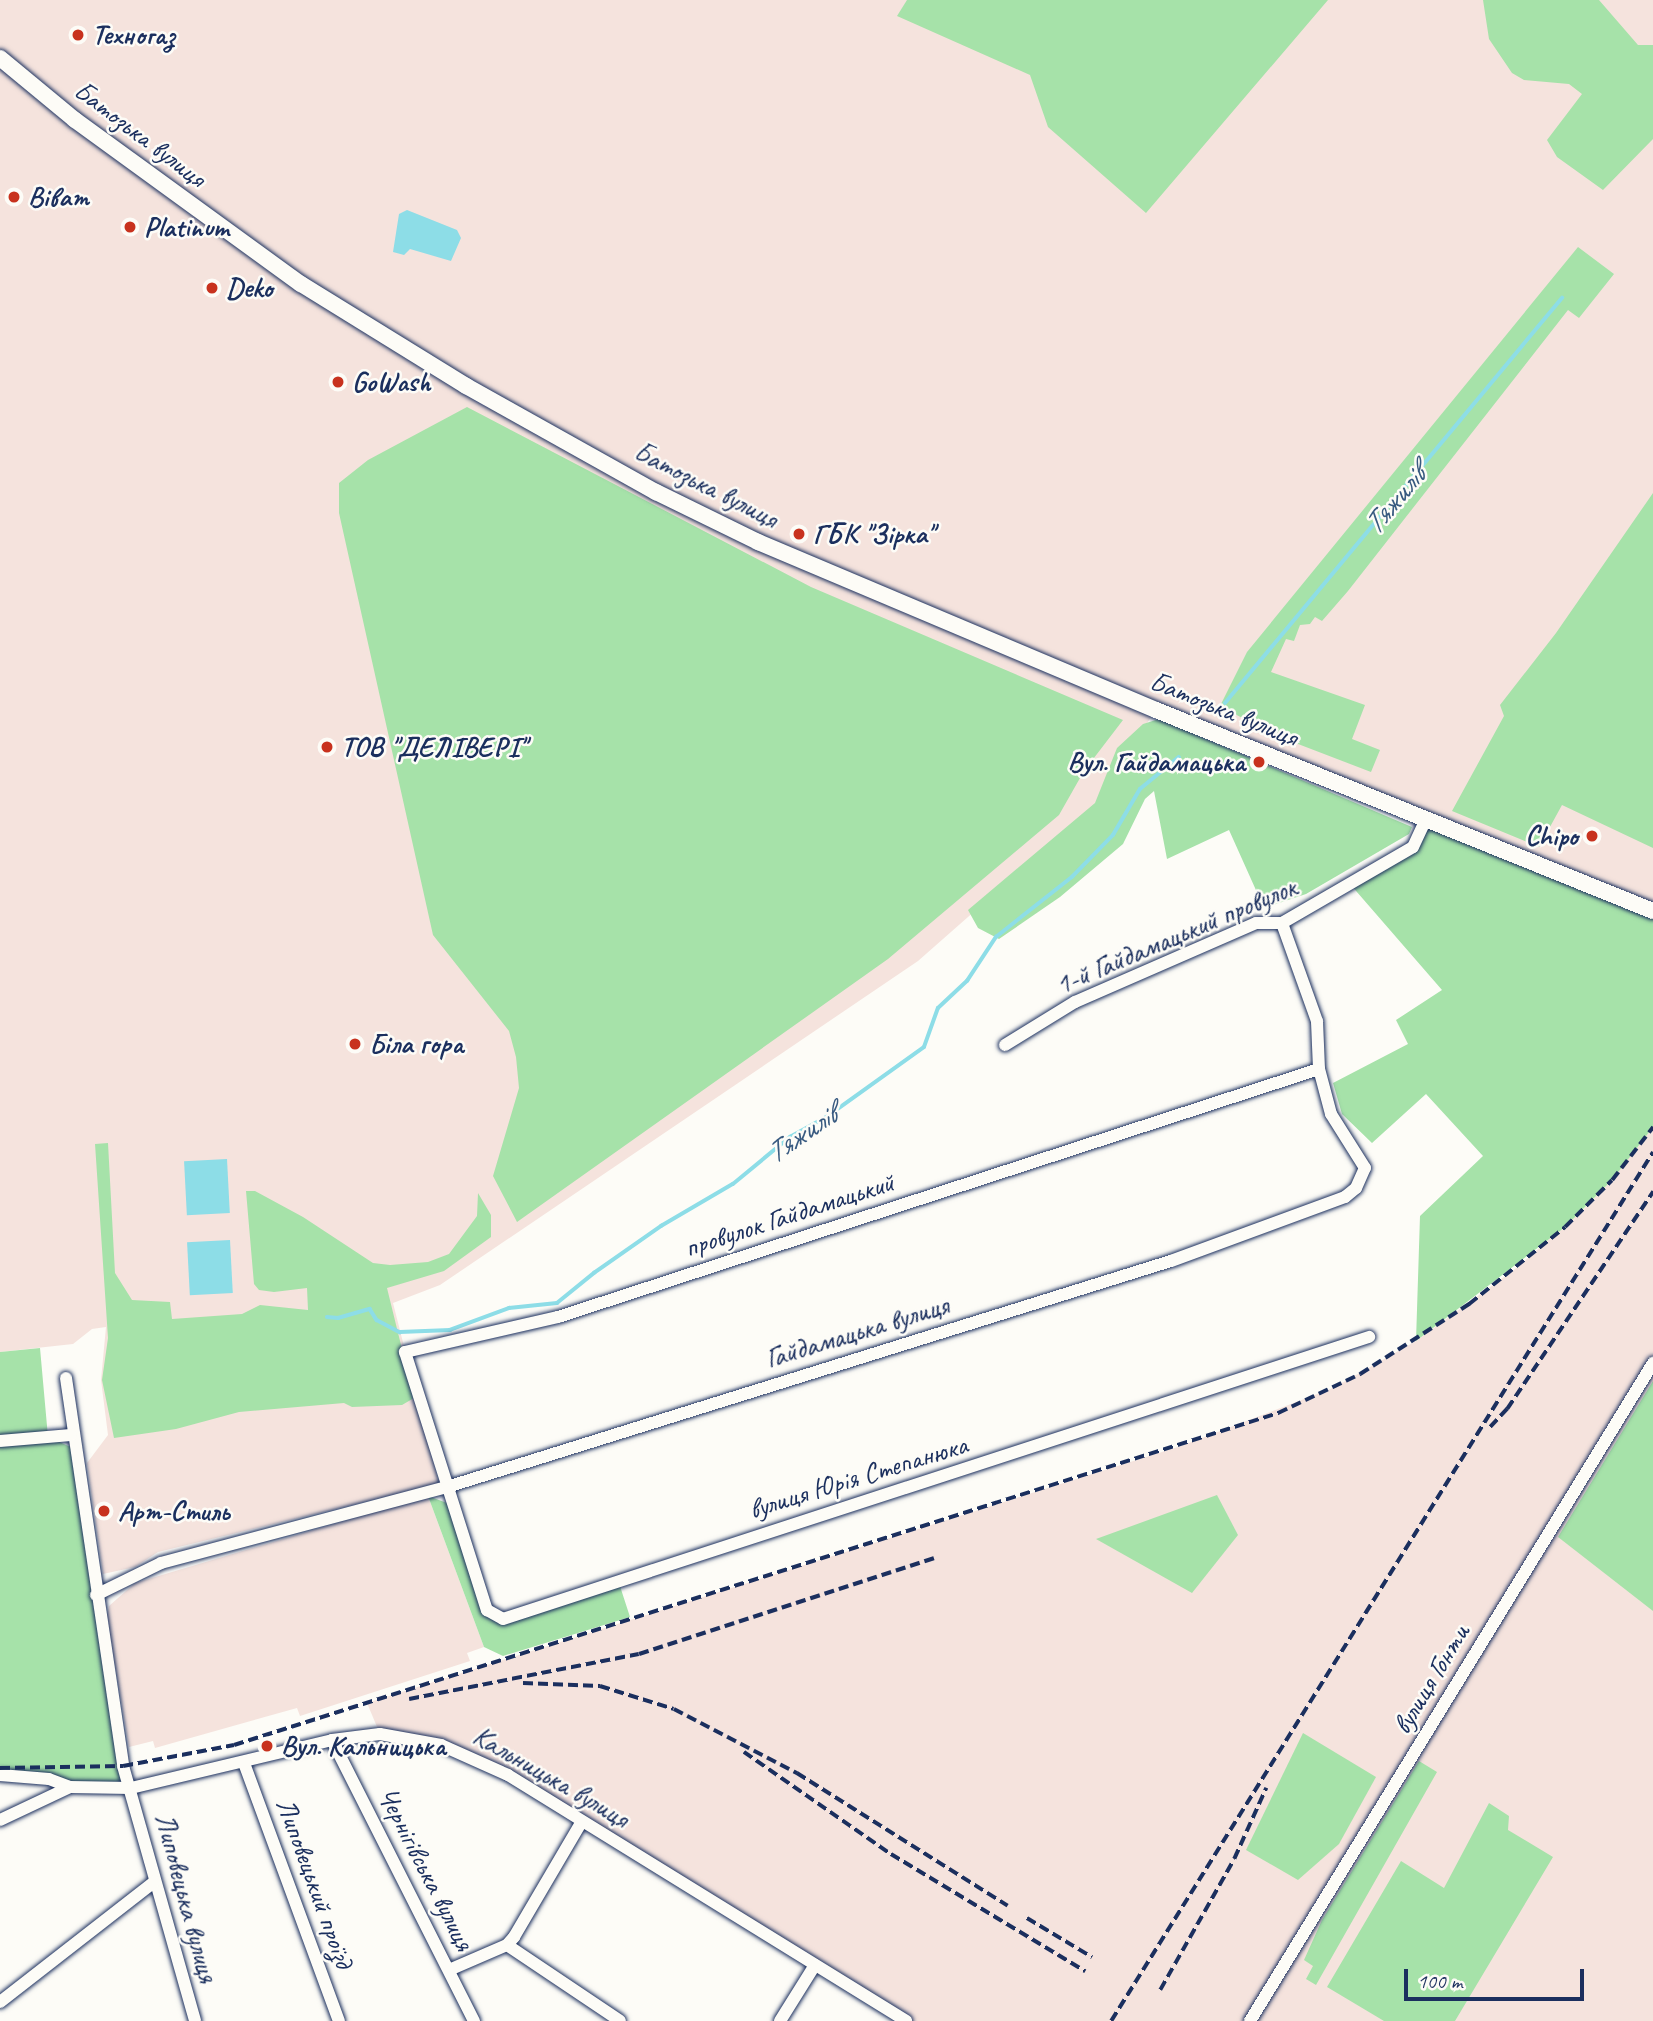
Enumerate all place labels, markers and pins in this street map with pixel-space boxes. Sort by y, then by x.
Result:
place label: Техногаз [92,18,175,52]
marker: Техногаз [70,27,86,43]
place label: Віват [28,180,89,214]
marker: Віват [6,189,22,205]
place label: Platinum [144,210,229,244]
marker: Platinum [122,219,138,235]
place label: Deko [226,271,273,305]
marker: Deko [204,280,220,296]
place label: GoWash [352,365,430,399]
marker: GoWash [330,374,346,390]
place label: ГБК "Зірка" [813,517,933,551]
marker: ГБК "Зірка" [791,526,807,542]
place label: ТОВ "ДЕЛІВЕРІ" [341,730,526,764]
marker: ТОВ "ДЕЛІВЕРІ" [319,739,335,755]
place label: Вул. Гайдамацька [1067,745,1245,779]
marker: Вул. Гайдамацька [1251,754,1267,770]
place label: Chipo [1525,819,1578,853]
marker: Chipo [1584,828,1600,844]
place label: Біла гора [369,1027,461,1061]
marker: Біла гора [347,1036,363,1052]
place label: Арт-Стиль [118,1494,230,1528]
marker: Арт-Стиль [96,1503,112,1519]
place label: Вул. Кальницька [281,1729,446,1763]
marker: Вул. Кальницька [259,1738,275,1754]

